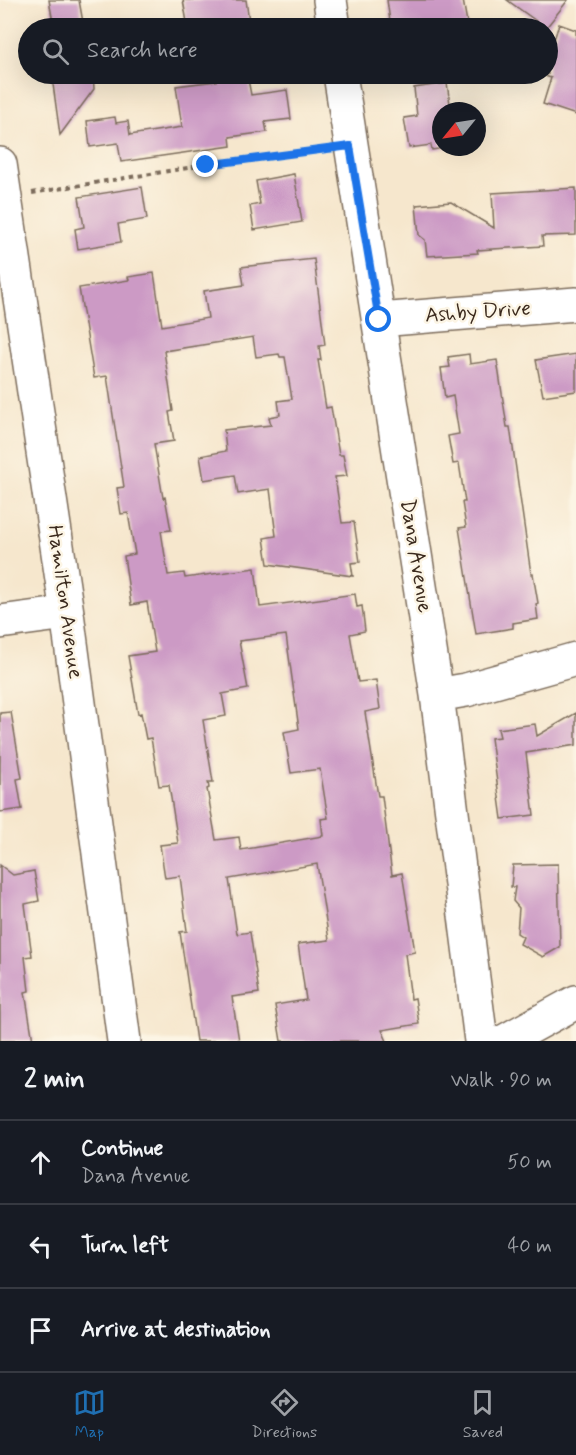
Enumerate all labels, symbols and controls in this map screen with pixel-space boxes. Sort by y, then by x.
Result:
search box [18,18,558,84]
icon: search [39,35,72,68]
text: Search here [87,37,198,65]
north arrow [432,102,486,156]
route end [192,151,218,177]
street label: Ashby Drive [424,294,532,330]
route start [365,306,391,332]
street label: Dana Avenue [393,497,439,615]
street label: Hamilton Avenue [40,523,90,681]
text: 2 min [24,1063,85,1097]
text: Walk · 90 m [451,1067,552,1094]
text: Continue [81,1135,163,1163]
icon: ahead [24,1146,57,1179]
text: 50 m [507,1149,552,1176]
text: Dana Avenue [81,1163,190,1190]
icon: left [24,1230,57,1263]
text: Turn left [81,1232,169,1260]
text: 40 m [508,1233,552,1260]
icon: arrive [24,1314,57,1347]
text: Arrive at destination [81,1316,271,1344]
tab: Map [73,1386,106,1443]
tab: Directions [251,1386,317,1443]
tab: Saved [463,1386,503,1443]

